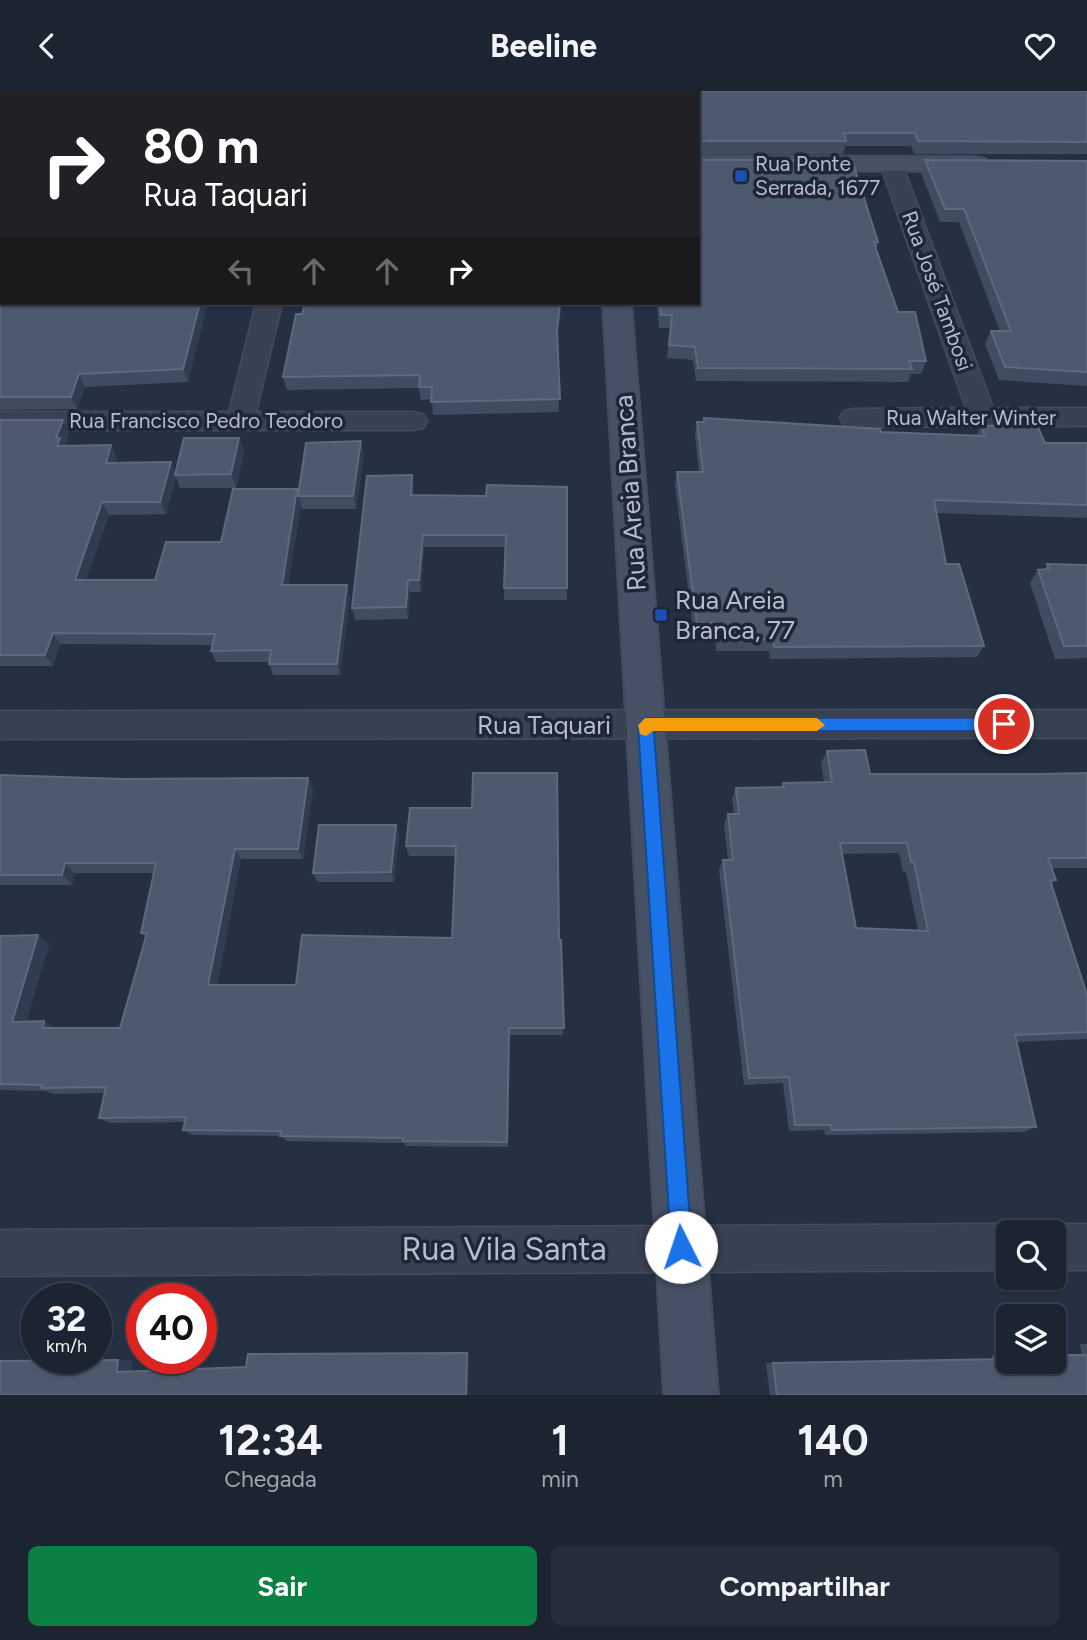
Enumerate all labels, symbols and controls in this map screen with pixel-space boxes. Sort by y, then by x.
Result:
icon: back [28,27,66,65]
text: Beeline [490,27,597,65]
icon: heart [1021,27,1059,65]
text: 80 m [143,116,259,175]
icon: right [28,119,119,210]
place label: Rua Ponte Serrada, 1677 [755,151,880,200]
marker: Rua Ponte Serrada, 1677 [733,168,749,184]
text: Rua Taquari [143,176,308,214]
street label: Rua José Tambosi [897,208,978,374]
icon: left [222,252,260,290]
icon: ahead [295,252,333,290]
icon: ahead [368,252,406,290]
icon: right [441,252,479,290]
street label: Rua Areia Branca [607,394,653,592]
street label: Rua Walter Winter [886,405,1056,430]
street label: Rua Francisco Pedro Teodoro [69,408,343,433]
place label: Rua Areia Branca, 77 [675,584,795,646]
marker: Rua Areia Branca, 77 [653,607,669,623]
pin [974,694,1034,754]
icon: arrive [985,705,1023,743]
street label: Rua Taquari [477,709,611,741]
position arrow [644,1210,718,1284]
map controls [996,1220,1066,1374]
button: search [996,1220,1066,1290]
street label: Rua Vila Santa [401,1230,607,1268]
speed limit sign: 40 [126,1283,217,1374]
text: 32 [47,1298,86,1340]
button: layers [996,1304,1066,1374]
text: km/h [46,1335,87,1357]
text: 12:34 [218,1415,323,1466]
text: 1 [551,1415,569,1466]
text: 140 [797,1415,869,1466]
text: Chegada [224,1465,317,1493]
text: min [541,1465,579,1493]
text: m [823,1465,843,1493]
button: Sair [28,1546,537,1626]
button: Compartilhar [551,1546,1059,1626]

